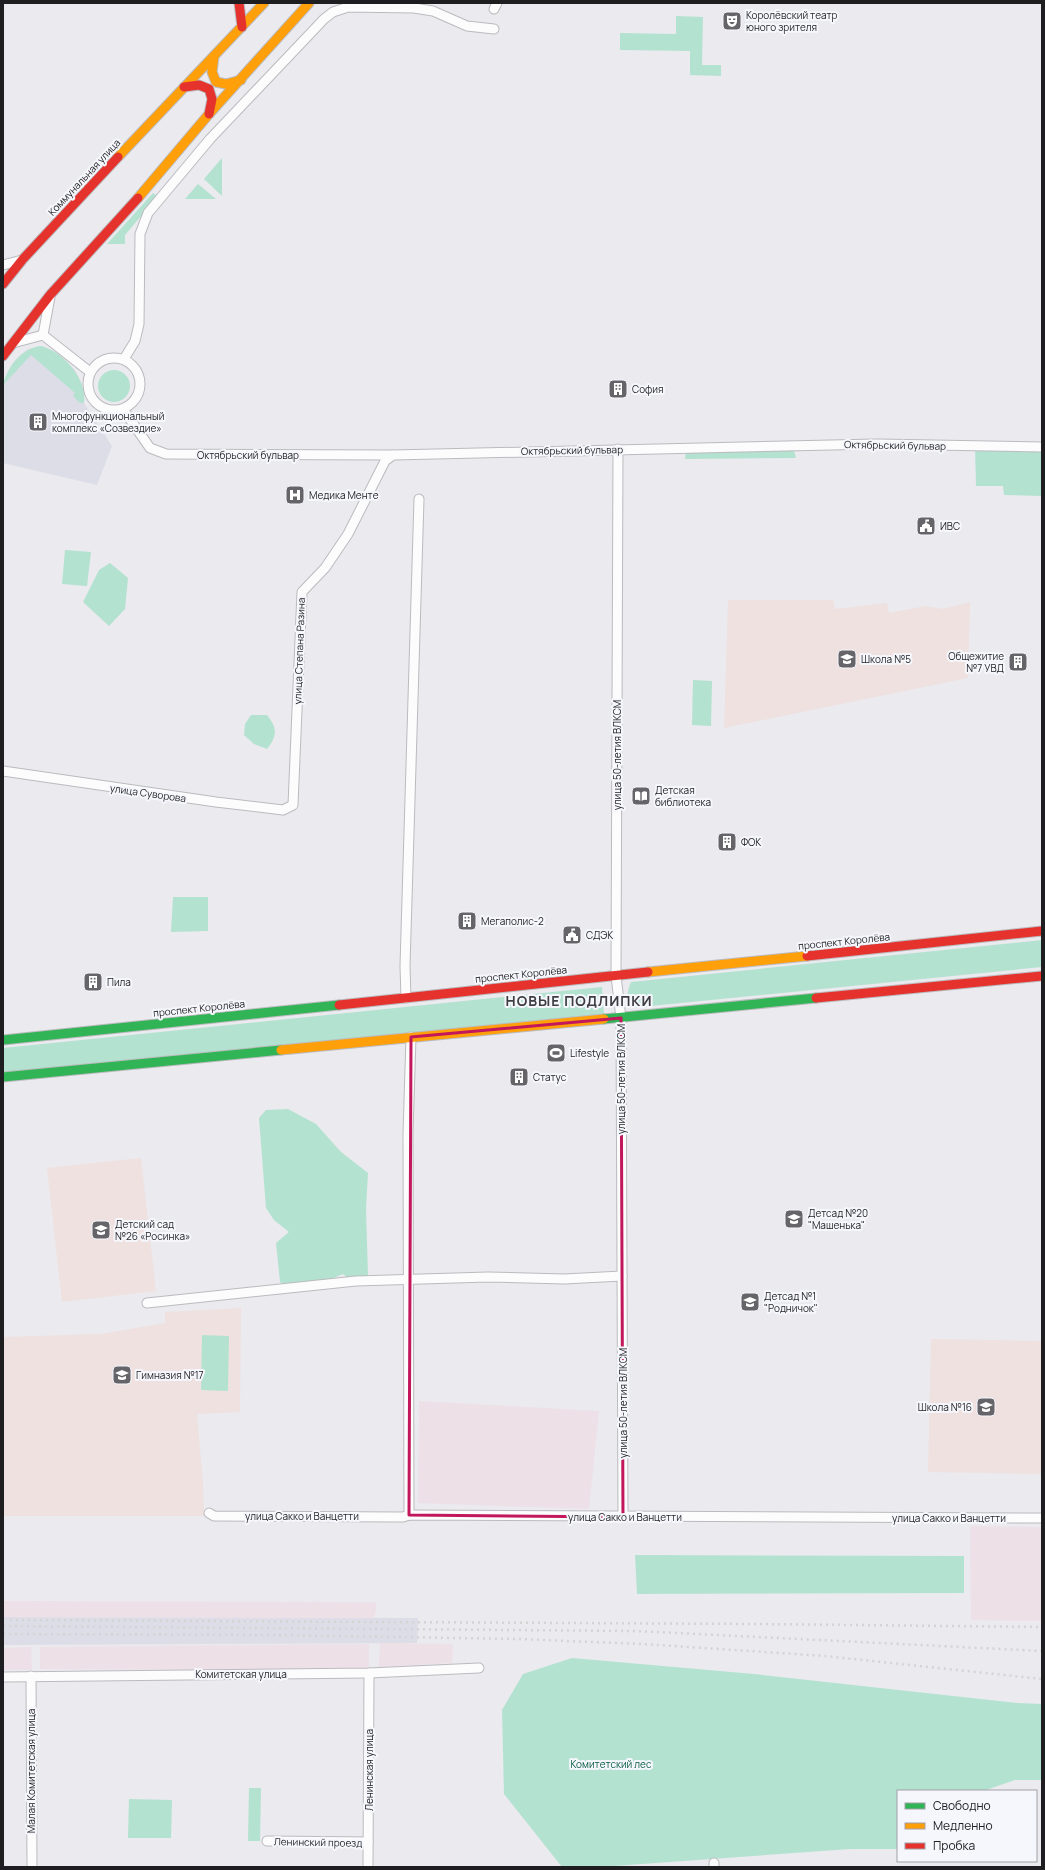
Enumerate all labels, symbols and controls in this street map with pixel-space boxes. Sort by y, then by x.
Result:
place label: Королёвский театр юного зрителя [746,8,838,34]
theatre icon: Королёвский театр юного зрителя [721,10,743,32]
street label: Коммунальная улица [45,136,123,218]
building icon: София [607,378,629,400]
place label: София [632,382,664,396]
place label: Многофункциональный комплекс «Созвездие» [52,409,164,435]
building icon: Многофункциональный комплекс «Созвездие» [27,411,49,433]
street label: Октябрьский бульвар [844,437,946,453]
street label: Октябрьский бульвар [521,442,623,458]
street label: Октябрьский бульвар [197,448,299,462]
hospital icon: Медика Менте [284,484,306,506]
place label: Медика Менте [309,488,379,502]
public building icon: ИВС [915,515,937,537]
place label: ИВС [940,519,960,533]
street label: улица Степана Разина [290,597,308,705]
school or university icon: Школа №5 [836,648,858,670]
place label: Общежитие №7 УВД [948,649,1004,675]
building icon: Общежитие №7 УВД [1007,651,1029,673]
place label: Школа №5 [861,652,911,666]
street label: улица 50-летия ВЛКСМ [610,700,624,810]
street label: улица Суворова [109,781,187,805]
place label: Детская библиотека [655,783,711,809]
library icon: Детская библиотека [630,785,652,807]
building icon: ФОК [716,831,738,853]
place label: ФОК [741,835,761,849]
building icon: Мегаполис-2 [456,910,478,932]
place label: Мегаполис-2 [481,914,544,928]
public building icon: СДЭК [561,924,583,946]
place label: СДЭК [586,928,613,942]
street label: проспект Королёва [797,929,891,953]
street label: проспект Королёва [474,962,568,986]
building icon: Пила [82,971,104,993]
place label: Пила [107,975,131,989]
district label: НОВЫЕ ПОДЛИПКИ [506,991,652,1010]
street label: проспект Королёва [152,996,246,1020]
street label: улица 50-летия ВЛКСМ [614,1024,628,1134]
sports icon: Lifestyle [545,1042,567,1064]
place label: Lifestyle [570,1046,609,1060]
building icon: Статус [508,1066,530,1088]
place label: Статус [533,1070,567,1084]
place label: Детсад №20 "Машенька" [808,1206,868,1232]
school or university icon: Детсад №20 "Машенька" [783,1208,805,1230]
place label: Детский сад №26 «Росинка» [115,1217,190,1243]
school or university icon: Детский сад №26 «Росинка» [90,1219,112,1241]
place label: Детсад №1 "Родничок" [764,1289,818,1315]
school or university icon: Детсад №1 "Родничок" [739,1291,761,1313]
street label: улица 50-летия ВЛКСМ [616,1348,630,1458]
school or university icon: Гимназия №17 [111,1364,133,1386]
place label: Гимназия №17 [136,1368,204,1382]
school or university icon: Школа №16 [975,1396,997,1418]
place label: Школа №16 [918,1400,972,1414]
street label: улица Сакко и Ванцетти [245,1509,359,1523]
street label: улица Сакко и Ванцетти [568,1510,682,1524]
street label: улица Сакко и Ванцетти [892,1511,1006,1525]
street label: Комитетская улица [195,1667,287,1681]
street label: Малая Комитетская улица [24,1709,38,1833]
street label: Ленинская улица [362,1729,376,1811]
park label: Комитетский лес [571,1757,652,1771]
legend [897,1790,1037,1862]
text: Свободно [933,1797,991,1814]
text: Медленно [933,1817,993,1834]
street label: Ленинский проезд [274,1834,362,1850]
text: Пробка [933,1837,975,1854]

